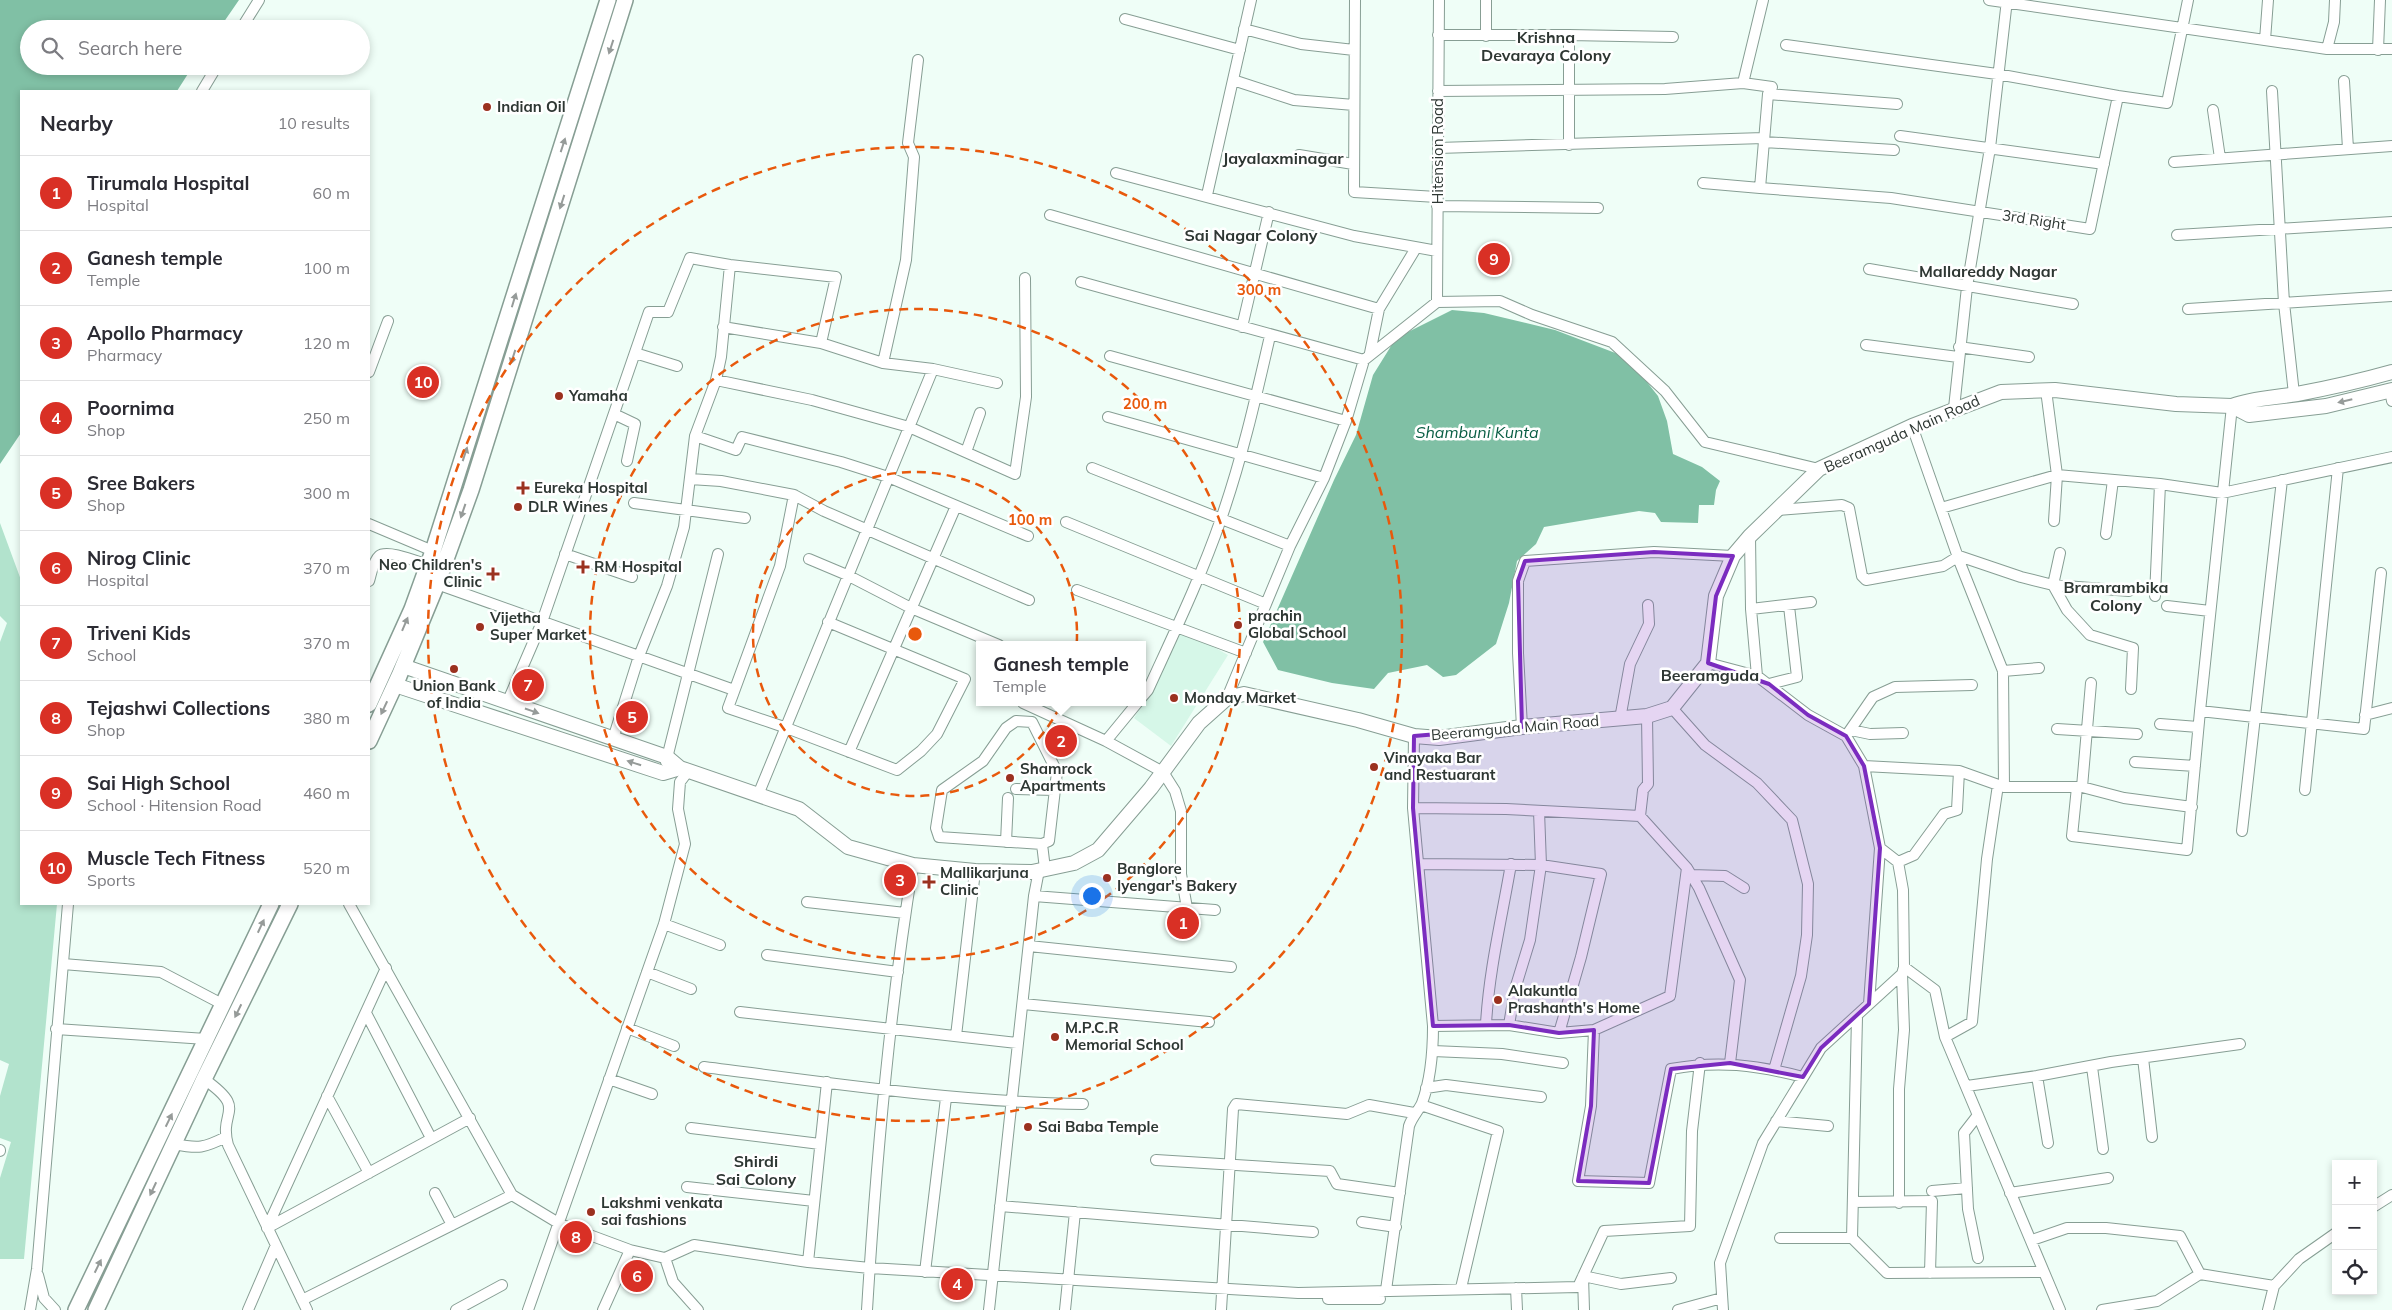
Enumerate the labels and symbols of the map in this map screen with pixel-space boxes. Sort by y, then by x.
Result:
district label: Krishna Devaraya Colony [1481,27,1611,65]
one-way arrow [607,39,614,54]
place label: Indian Oil [497,97,566,116]
street label: Hitension Road [1428,98,1447,204]
marker: Indian Oil [481,101,493,113]
one-way arrow [560,137,567,152]
district label: Jayalaxminagar [1222,148,1344,168]
one-way arrow [558,194,565,209]
street label: 3rd Right [2001,205,2067,234]
district label: Sai Nagar Colony [1184,225,1318,245]
pin: 9 [1478,240,1510,278]
district label: Mallareddy Nagar [1919,261,2058,281]
text: 300 m [1237,280,1281,299]
one-way arrow [511,292,519,307]
one-way arrow [509,349,517,364]
pin: 10 [407,363,439,401]
place label: Yamaha [568,386,628,405]
marker: Yamaha [553,390,565,402]
street label: Beeramguda Main Road [1821,391,1983,477]
text: 200 m [1123,394,1167,413]
one-way arrow [2337,397,2352,405]
water label: Shambuni Kunta [1416,422,1539,442]
one-way arrow [462,447,470,462]
place label: Eureka Hospital [534,478,648,497]
marker: Eureka Hospital [516,481,530,495]
place label: DLR Wines [528,497,608,516]
marker: DLR Wines [512,501,524,513]
one-way arrow [459,504,467,519]
text: 100 m [1008,510,1052,529]
place label: Neo Children's Clinic [379,555,482,591]
place label: RM Hospital [594,557,682,576]
marker: RM Hospital [576,560,590,574]
marker: Neo Children's Clinic [486,567,500,581]
district label: Bramrambika Colony [2064,577,2168,615]
place label: prachin Global School [1248,606,1346,642]
place label: Vijetha Super Market [489,608,587,644]
one-way arrow [401,617,409,631]
marker: prachin Global School [1232,619,1244,631]
marker: Vijetha Super Market [474,621,486,633]
centre of rings [906,625,924,643]
marker: Union Bank of India [448,663,460,675]
district label: Beeramguda [1661,665,1759,685]
pin: 7 [512,666,544,704]
place label: Union Bank of India [412,676,496,712]
place label: Monday Market [1184,688,1296,707]
marker: Monday Market [1168,692,1180,704]
pin: 5 [616,698,648,736]
one-way arrow [380,701,388,715]
one-way arrow [525,707,540,715]
street label: Beeramguda Main Road [1430,711,1600,744]
pin: 2 [1045,722,1077,760]
place label: Vinayaka Bar and Restuarant [1383,748,1496,784]
one-way arrow [626,759,641,766]
place label: Shamrock Apartments [1020,759,1106,795]
marker: Vinayaka Bar and Restuarant [1368,761,1380,773]
marker: Shamrock Apartments [1004,772,1016,784]
place label: Banglore Iyengar's Bakery [1117,859,1238,895]
pin: 3 [884,861,916,899]
place label: Mallikarjuna Clinic [940,863,1029,899]
marker: Banglore Iyengar's Bakery [1101,872,1113,884]
marker: Mallikarjuna Clinic [922,875,936,889]
your location [1079,883,1105,909]
pin: 1 [1167,904,1199,942]
one-way arrow [257,919,265,933]
place label: Alakuntla Prashanth's Home [1508,981,1640,1017]
marker: Alakuntla Prashanth's Home [1492,994,1504,1006]
one-way arrow [234,1004,242,1018]
place label: M.P.C.R Memorial School [1065,1018,1184,1054]
marker: M.P.C.R Memorial School [1049,1031,1061,1043]
one-way arrow [165,1113,173,1127]
place label: Sai Baba Temple [1038,1117,1159,1136]
marker: Sai Baba Temple [1022,1121,1034,1133]
district label: Shirdi Sai Colony [716,1151,797,1189]
one-way arrow [148,1182,156,1196]
place label: Lakshmi venkata sai fashions [601,1193,723,1229]
marker: Lakshmi venkata sai fashions [585,1206,597,1218]
pin: 8 [560,1218,592,1256]
pin: 6 [621,1257,653,1295]
one-way arrow [94,1259,102,1273]
pin: 4 [941,1265,973,1303]

